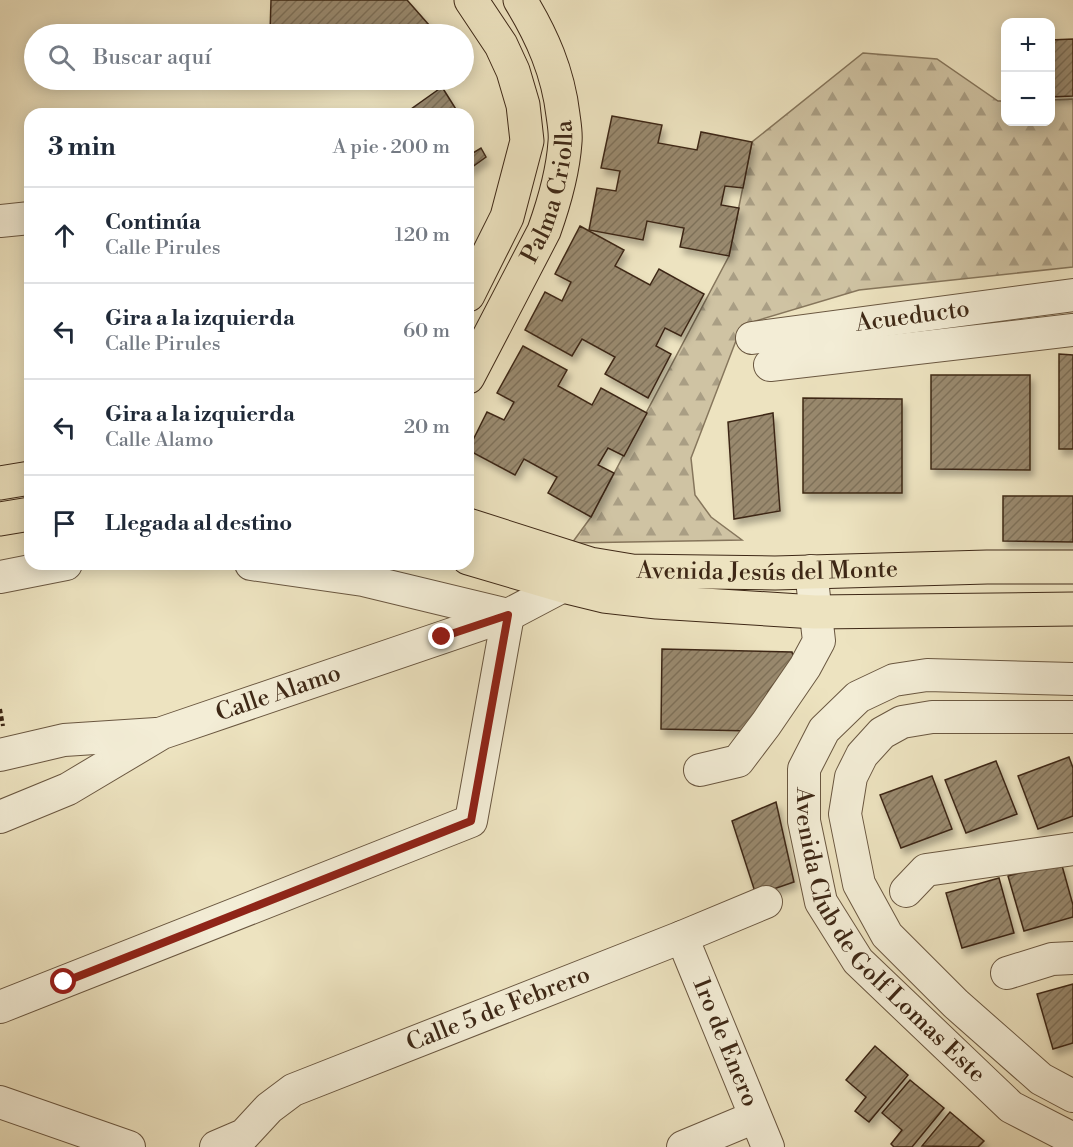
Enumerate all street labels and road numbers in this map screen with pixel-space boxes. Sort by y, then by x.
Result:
street label: Palma Criolla [515,118,580,268]
street label: Acueducto [853,294,972,339]
street label: Avenida Jesús del Monte [635,555,898,588]
street label: Calle Alamo [212,658,345,728]
street label: Avenida Club de Golf Lomas Este [789,786,992,1089]
street label: Calle 5 de Febrero [402,960,595,1059]
street label: 1ro de Enero [686,974,765,1111]

